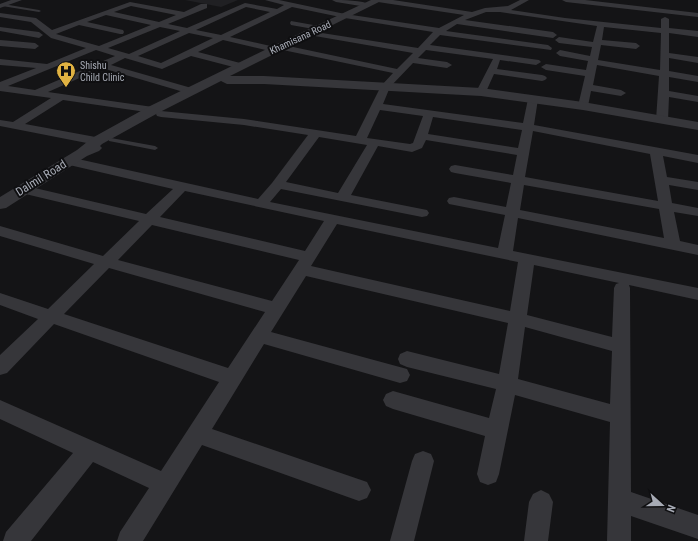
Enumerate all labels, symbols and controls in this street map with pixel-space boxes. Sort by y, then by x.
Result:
street label: Khamisana Road [268,18,333,56]
hospital icon: Shishu Child Clinic [55,60,77,88]
place label: Shishu Child Clinic [80,60,125,83]
street label: Dalmil Road [13,157,69,199]
north arrow [642,485,682,525]
text: N [664,503,678,514]

